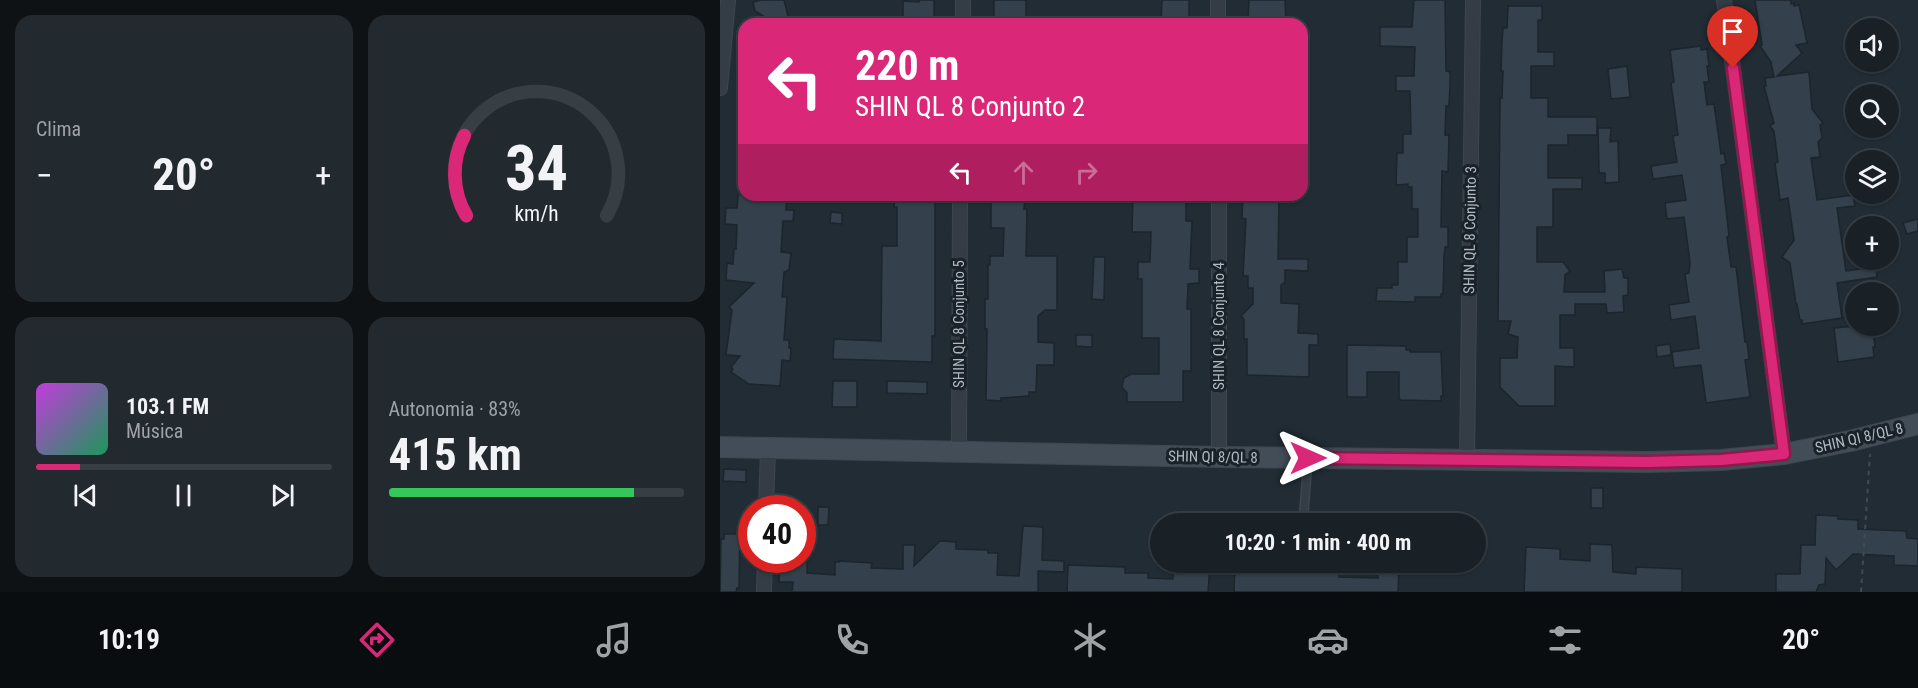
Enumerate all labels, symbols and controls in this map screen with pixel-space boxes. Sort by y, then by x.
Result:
pin [1707,6,1758,68]
icon: arrive [1716,15,1749,48]
map controls [1845,18,1899,336]
button: sound [1845,18,1899,72]
text: 220 m [855,41,960,90]
icon: left [756,42,834,120]
button: search [1845,84,1899,138]
text: SHIN QL 8 Conjunto 2 [855,91,1085,123]
text: Clima [36,117,81,141]
text: 34 [505,132,568,205]
text: 20° [152,148,215,201]
button: layers [1845,150,1899,204]
text: − [36,156,53,195]
text: + [315,156,331,195]
icon: left [944,156,977,189]
icon: ahead [1007,156,1040,189]
icon: right [1070,156,1103,189]
street label: SHIN QL 8 Conjunto 3 [1460,166,1480,294]
text: km/h [514,201,558,226]
button: + [1845,216,1899,270]
street label: SHIN QL 8 Conjunto 5 [950,260,968,388]
street label: SHIN QL 8 Conjunto 4 [1210,262,1228,390]
button: − [1845,282,1899,336]
text: 103.1 FM [126,394,209,419]
text: Autonomia · 83% [389,397,521,421]
text: Música [126,419,183,443]
street label: SHIN QI 8/QL 8 [1813,419,1905,457]
position arrow [1276,426,1340,490]
text: 415 km [389,428,522,481]
street label: SHIN QI 8/QL 8 [1168,447,1258,467]
icon: previous [69,479,102,512]
icon: pause [167,479,200,512]
icon: next [266,479,299,512]
speed limit sign: 40 [738,495,816,573]
text: 10:20 · 1 min · 400 m [1225,530,1411,555]
icon: directions [356,619,398,661]
icon: music [593,619,635,661]
icon: phone [831,619,873,661]
icon: climate [1069,619,1111,661]
icon: car [1307,619,1349,661]
icon: filters [1544,619,1586,661]
text: 10:19 [98,624,160,656]
text: 20° [1782,624,1820,656]

